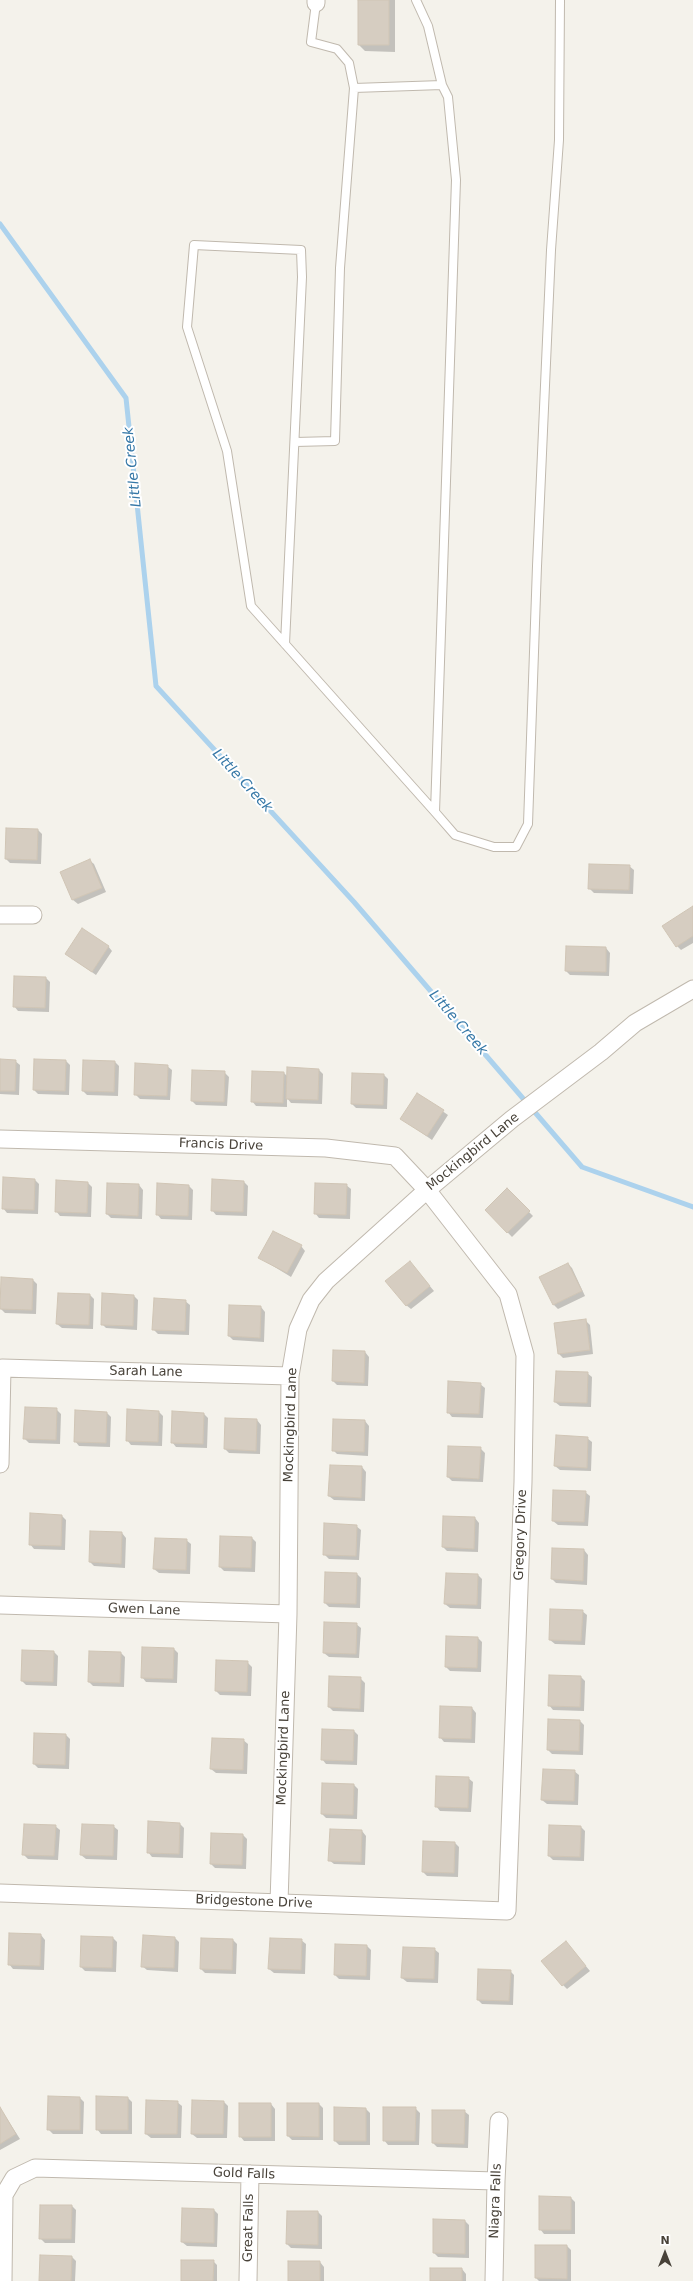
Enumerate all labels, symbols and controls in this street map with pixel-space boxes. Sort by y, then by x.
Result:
water label: Little Creek [120,426,146,508]
water label: Little Creek [208,746,276,816]
water label: Little Creek [425,987,491,1059]
street label: Mockingbird Lane [423,1110,523,1194]
street label: Francis Drive [179,1136,263,1154]
street label: Sarah Lane [109,1364,183,1380]
street label: Mockingbird Lane [281,1367,301,1483]
street label: Gregory Drive [512,1489,530,1581]
street label: Gwen Lane [107,1601,181,1619]
street label: Mockingbird Lane [274,1690,294,1806]
street label: Bridgestone Drive [195,1892,313,1912]
street label: Niagra Falls [487,2163,505,2239]
street label: Gold Falls [213,2165,275,2183]
street label: Great Falls [241,2194,257,2262]
north arrow [645,2233,685,2273]
text: N [660,2234,670,2247]

